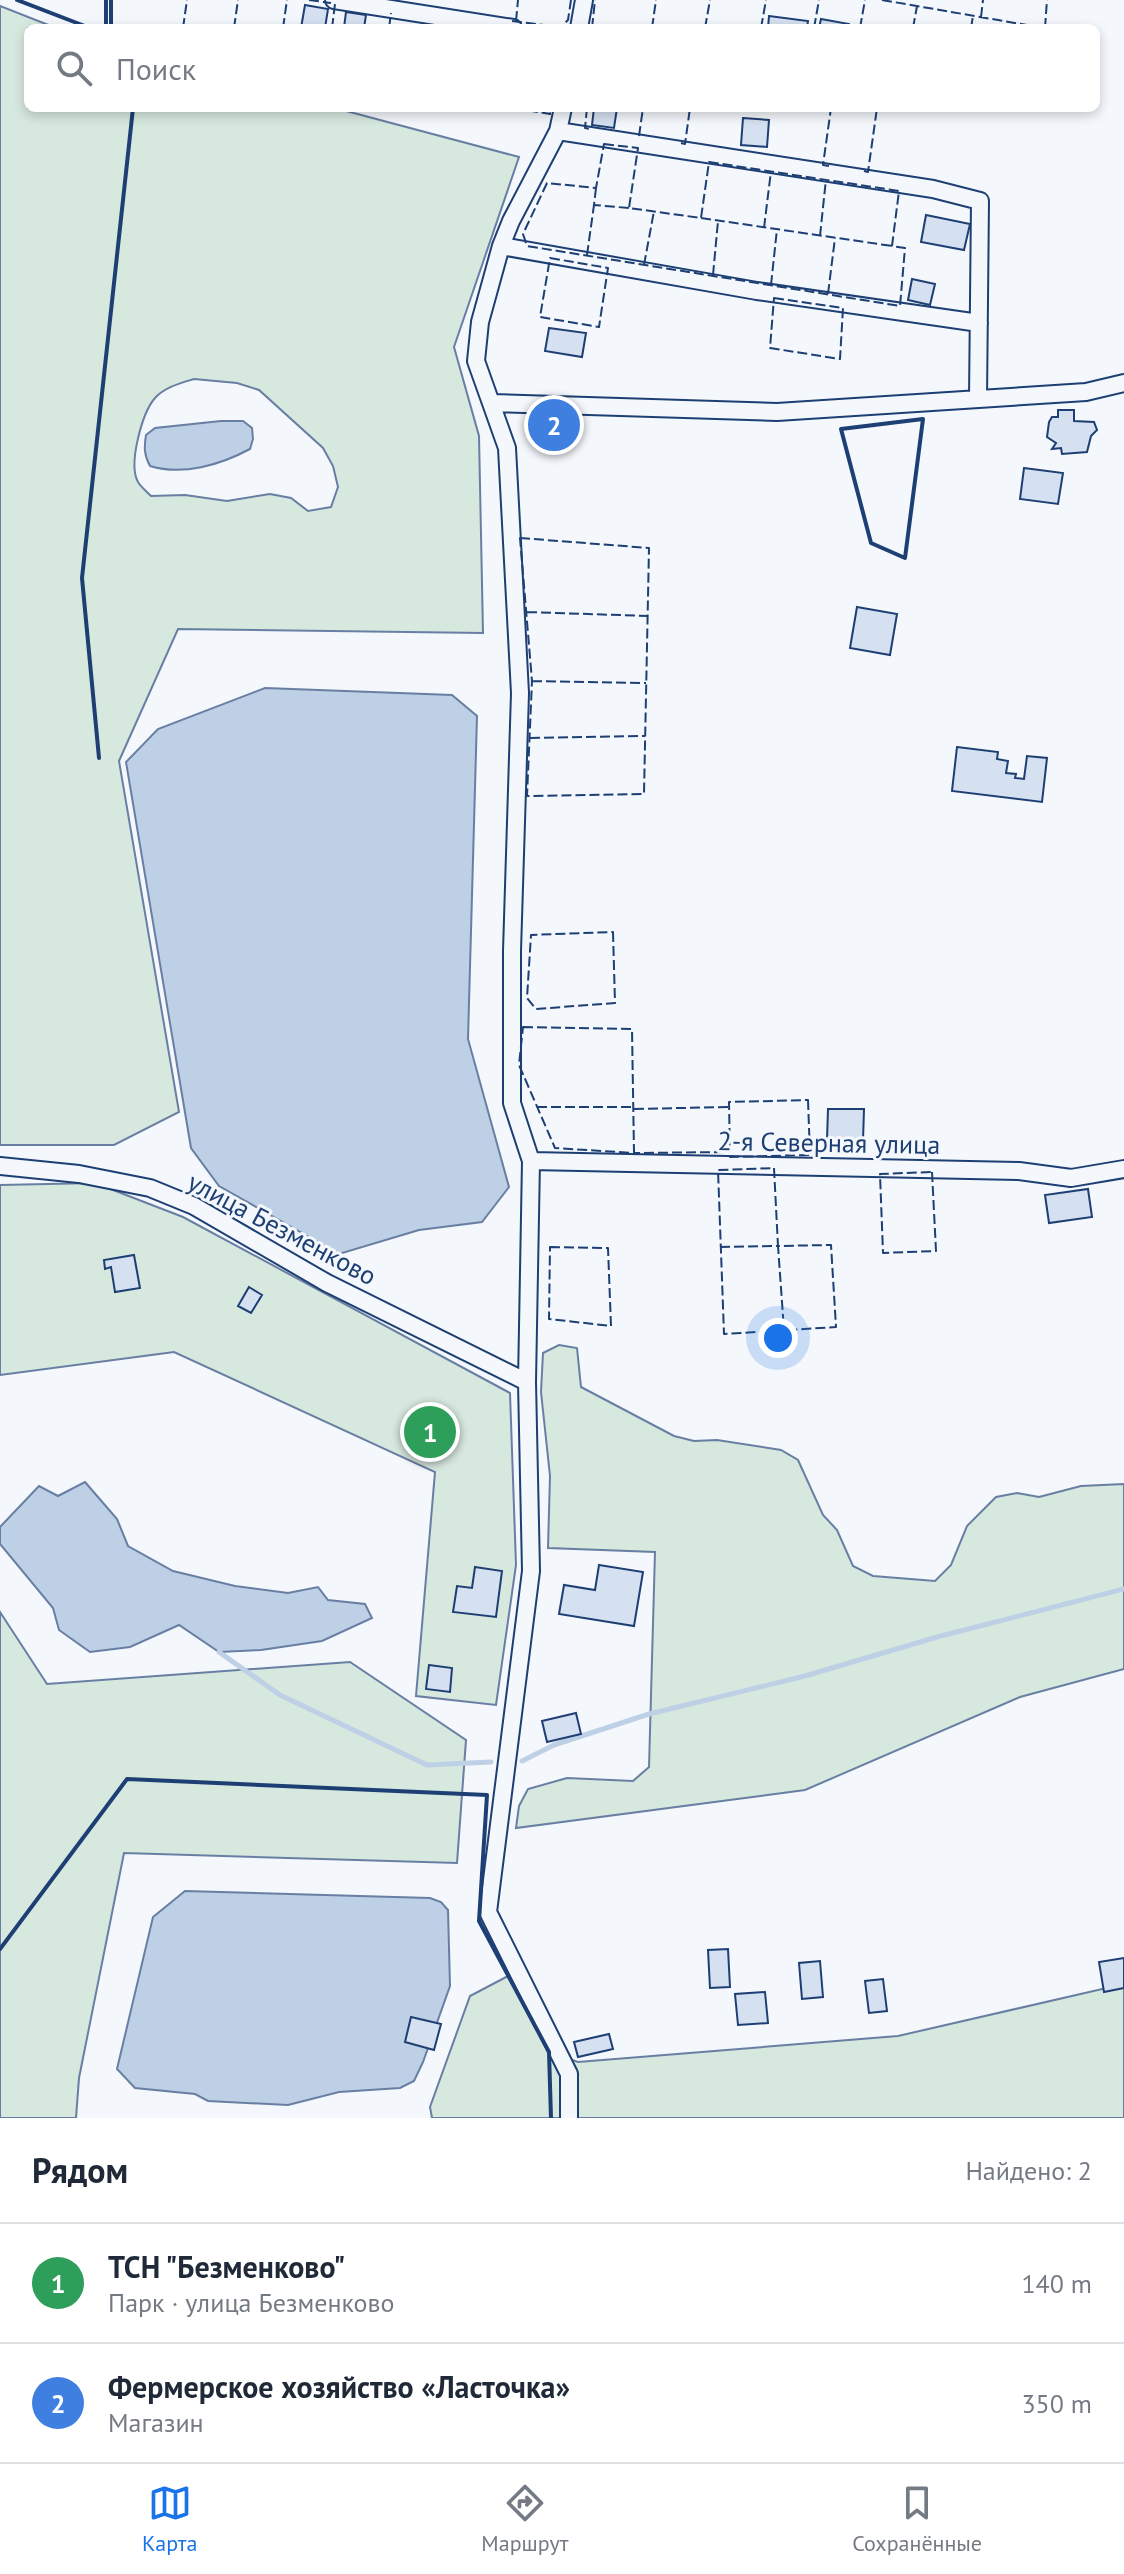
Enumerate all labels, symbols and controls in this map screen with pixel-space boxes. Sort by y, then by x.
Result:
search box [24,24,1100,112]
icon: search [52,46,96,90]
text: Поиск [116,49,196,88]
pin: 2 [528,395,580,455]
street label: 2-я Северная улица [717,1124,941,1161]
street label: улица Безменково [182,1165,382,1292]
your location [758,1318,798,1358]
pin: 1 [404,1402,456,1462]
text: Рядом [32,2148,128,2192]
text: Найдено: 2 [965,2154,1092,2187]
text: ТСН "Безменково" [108,2247,345,2286]
text: 1 [51,2267,65,2300]
text: 140 m [1021,2267,1092,2300]
text: Парк · улица Безменково [108,2286,394,2319]
text: Фермерское хозяйство «Ласточка» [108,2367,570,2406]
text: 2 [51,2387,65,2420]
text: 350 m [1021,2387,1092,2420]
text: Магазин [108,2406,204,2439]
tab: Карта [142,2481,197,2557]
tab: Маршрут [481,2481,568,2557]
tab: Сохранённые [852,2481,982,2557]

